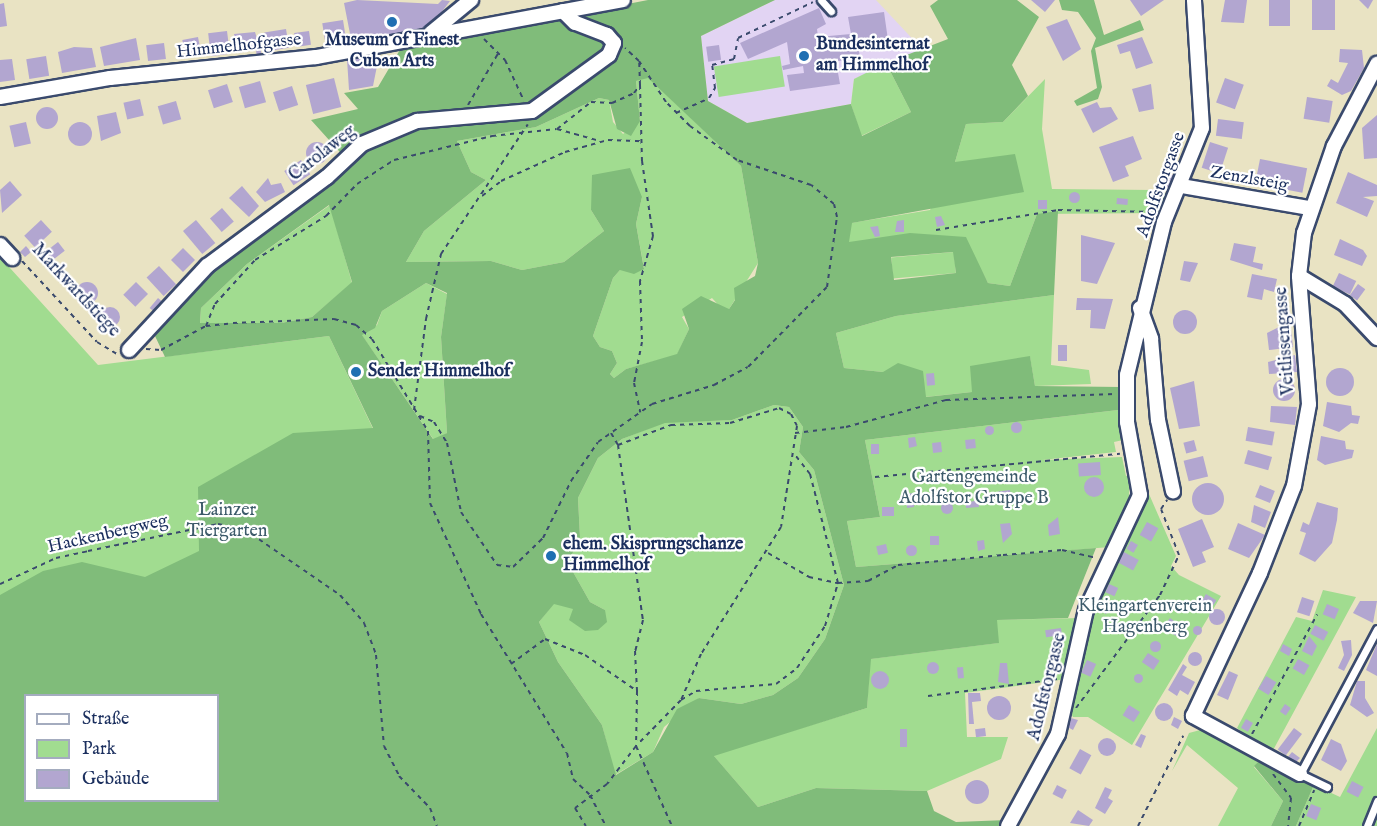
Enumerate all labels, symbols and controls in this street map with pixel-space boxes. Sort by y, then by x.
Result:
marker: Museum of Finest Cuban Arts [385,15,399,29]
street label: Himmelhofgasse [176,30,302,64]
place label: Museum of Finest Cuban Arts [325,31,459,74]
place label: Bundesinternat am Himmelhof [816,35,930,78]
marker: Bundesinternat am Himmelhof [797,49,811,63]
street label: Carolaweg [285,121,361,187]
street label: Adolfstorgasse [1133,130,1191,240]
street label: Zenzlsteig [1208,162,1290,198]
street label: Markwardstiege [26,240,124,342]
street label: Veitlissengasse [1271,286,1301,396]
place label: Sender Himmelhof [368,361,510,383]
marker: Sender Himmelhof [349,365,363,379]
park label: Gartengemeinde Adolfstor Gruppe B [899,468,1049,510]
park label: Lainzer Tiergarten [187,501,267,544]
street label: Hackenbergweg [46,511,170,559]
place label: ehem. Skisprungschanze Himmelhof [563,535,743,578]
marker: ehem. Skisprungschanze Himmelhof [544,549,558,563]
park label: Kleingartenverein Hagenberg [1078,597,1212,640]
street label: Adolfstorgasse [1024,631,1072,743]
legend [24,694,219,802]
text: Straße [82,708,129,731]
text: Park [82,738,116,761]
text: Gebäude [82,768,149,791]

